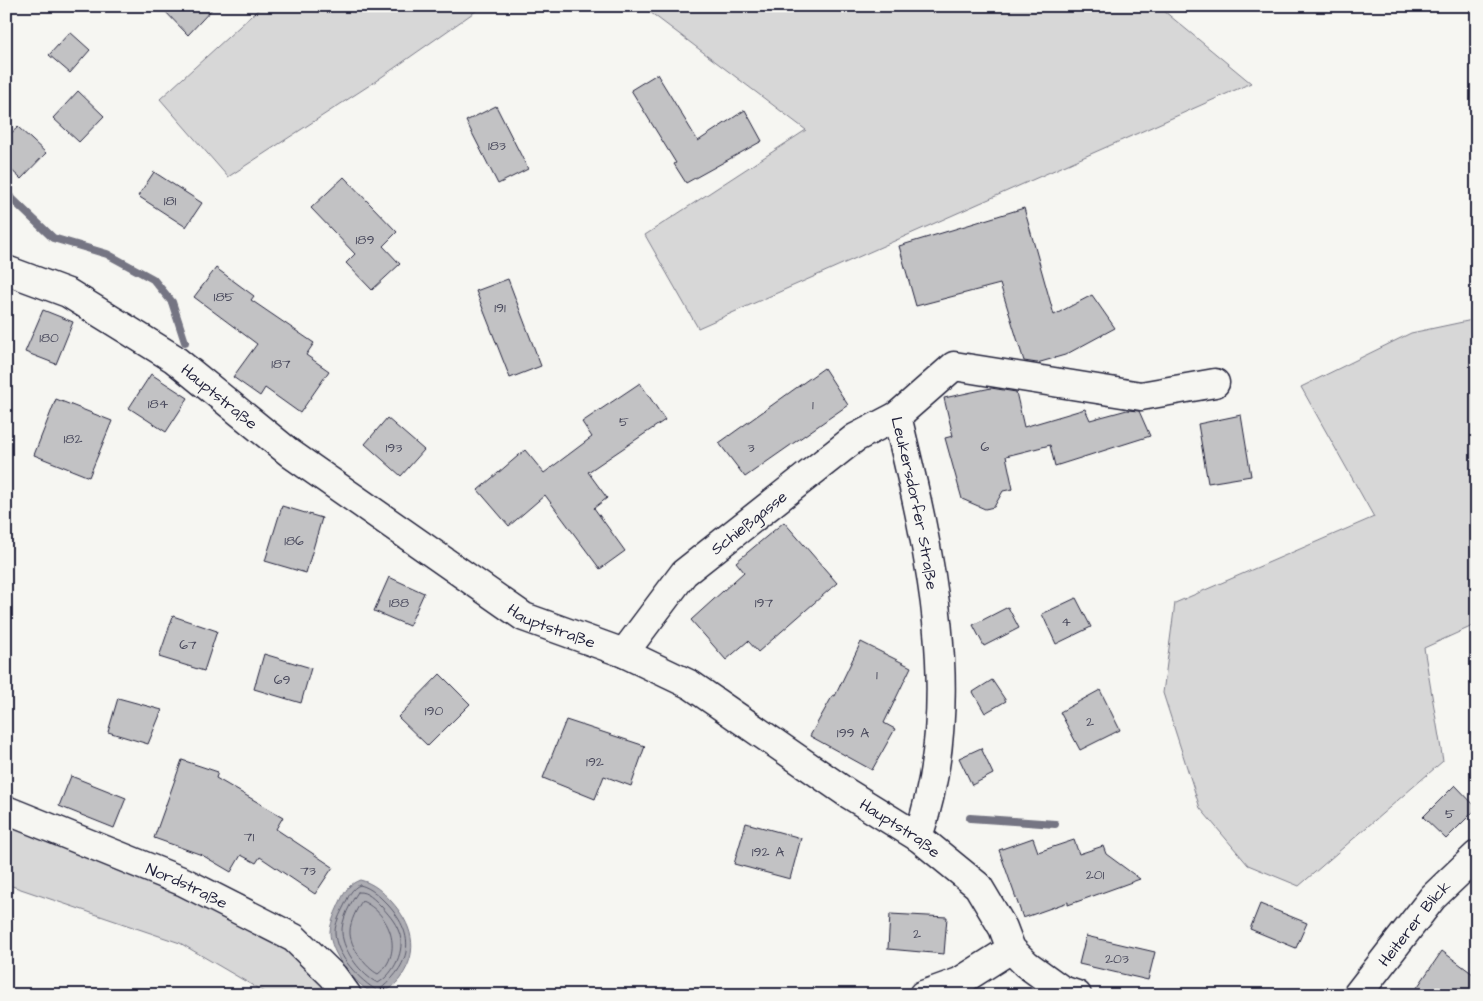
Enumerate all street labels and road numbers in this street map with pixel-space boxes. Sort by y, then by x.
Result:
street label: Hauptstraße [176,359,262,435]
street label: Leukersdorfer Straße [886,414,943,592]
street label: Schießgasse [706,486,792,560]
street label: Hauptstraße [503,599,599,654]
street label: Hauptstraße [855,794,945,863]
street label: Nordstraße [143,858,231,915]
street label: Heiterer Blick [1373,876,1456,971]

